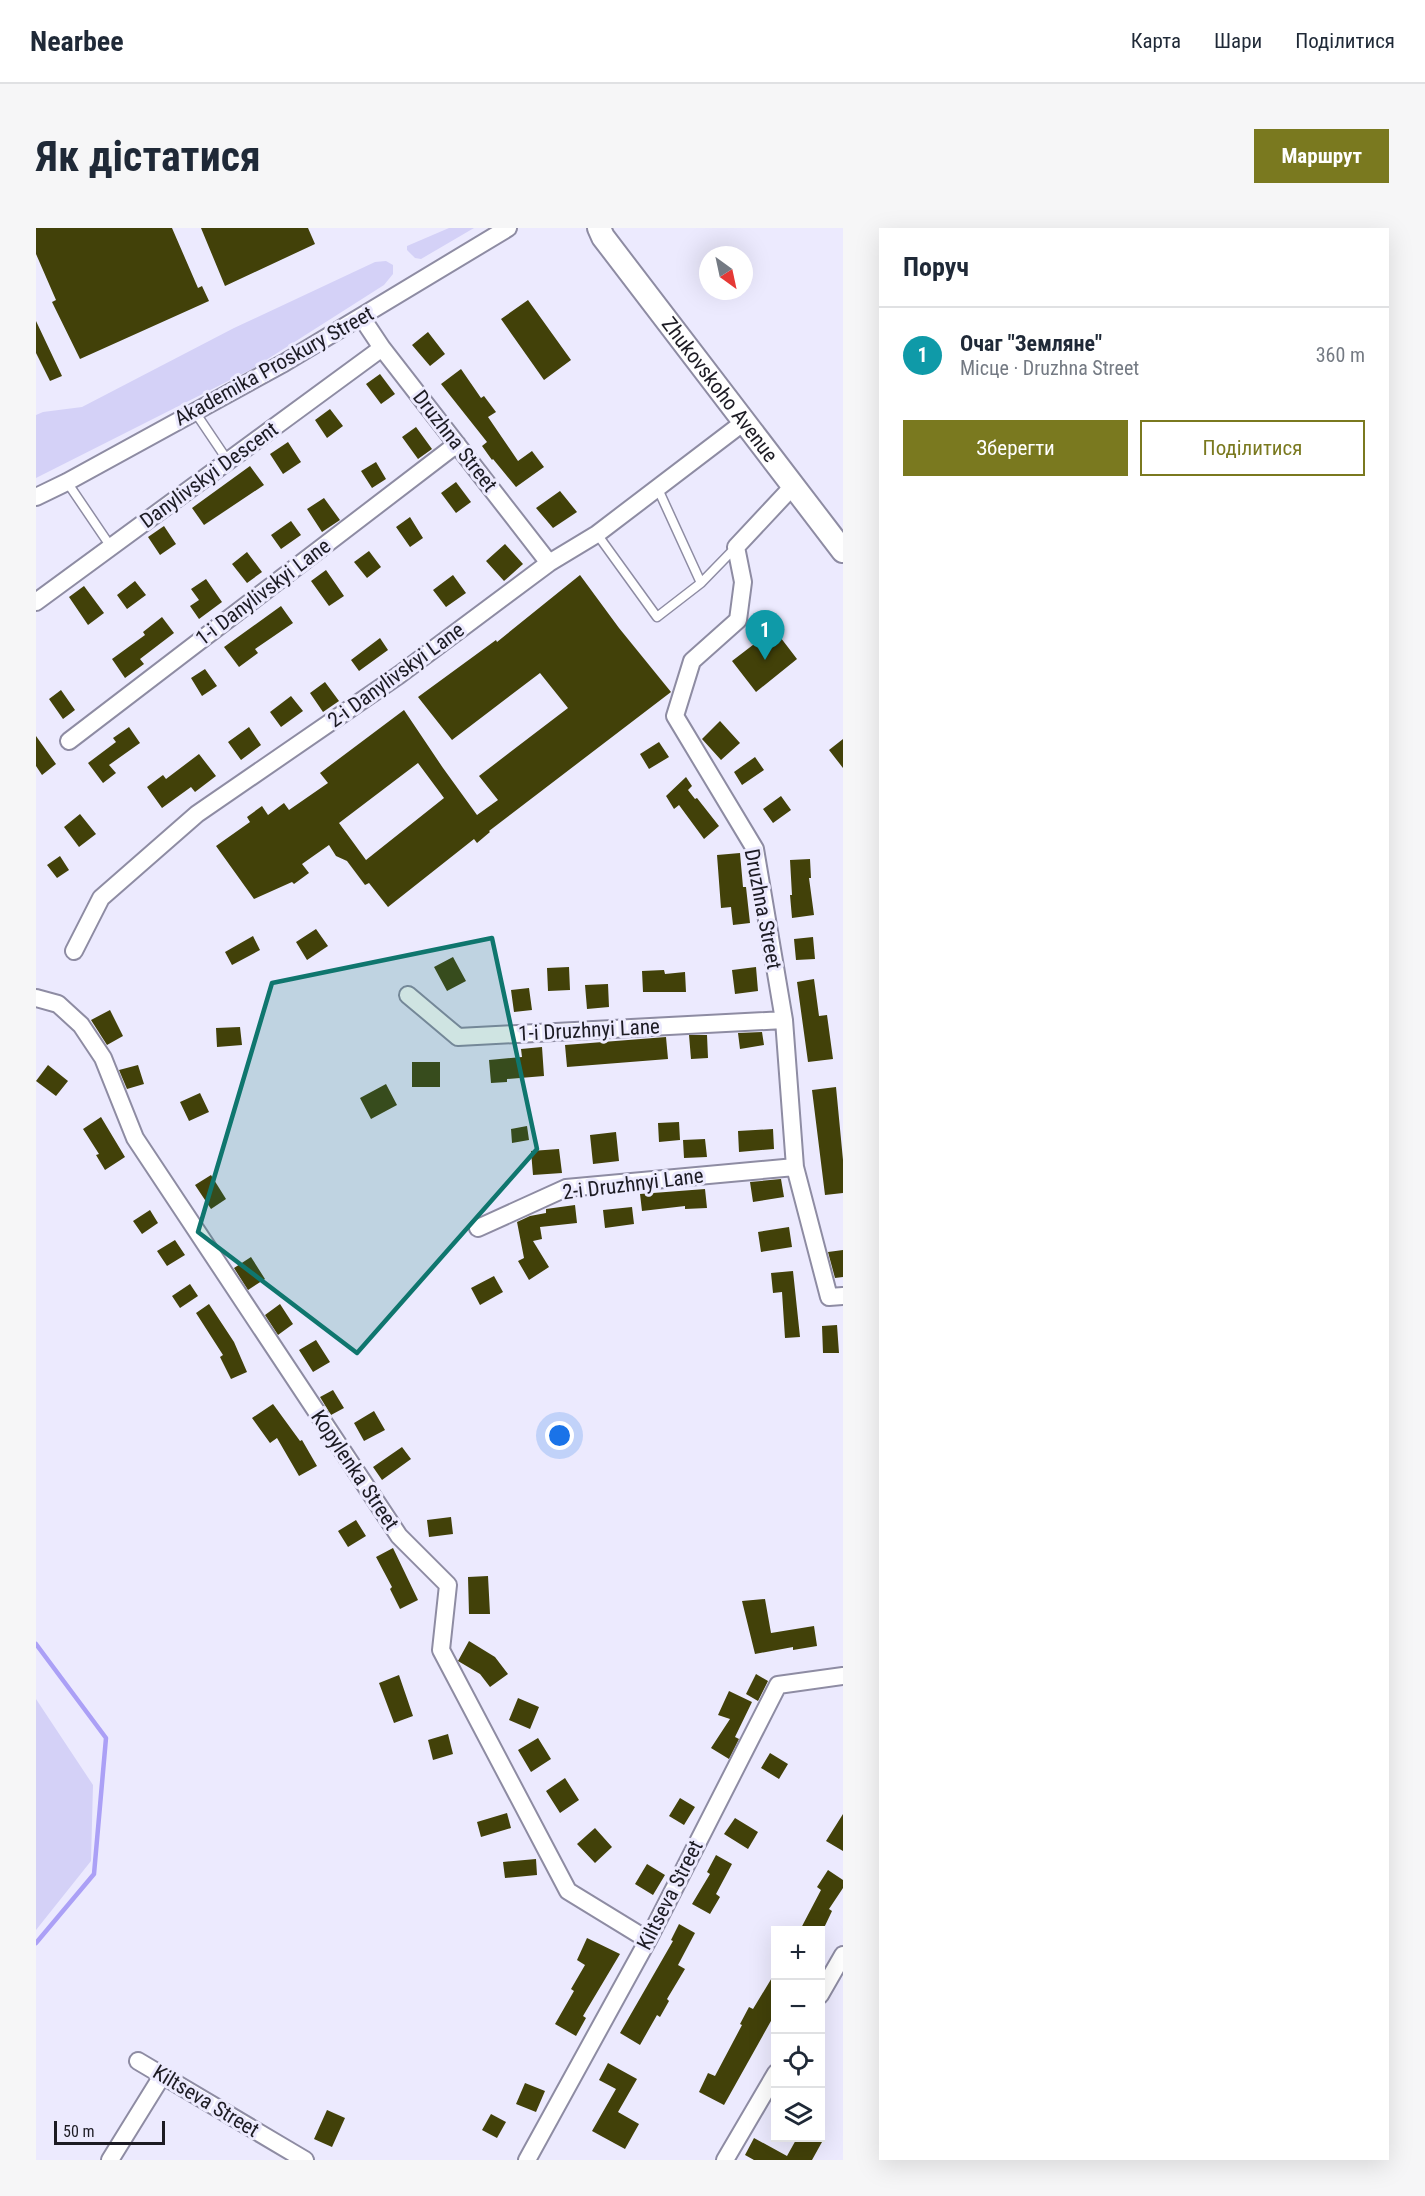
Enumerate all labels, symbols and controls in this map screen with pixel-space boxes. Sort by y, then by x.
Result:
text: Nearbee [30,25,124,58]
text: Карта [1131,29,1181,53]
text: Шари [1214,29,1262,53]
text: Поділитися [1295,29,1395,53]
button: Маршрут [1254,129,1389,183]
text: Як дістатися [36,132,261,181]
north arrow [699,246,753,300]
text: Поруч [903,252,969,282]
street label: Akademika Proskury Street [170,301,378,431]
street label: Zhukovskoho Avenue [657,313,783,467]
text: Очаг "Земляне" [960,331,1102,356]
text: 1 [917,343,928,367]
text: 360 m [1316,343,1365,367]
text: Місце · Druzhna Street [960,356,1139,380]
street label: Druzhna Street [408,385,502,497]
street label: Danylivskyi Descent [135,417,283,533]
button: Зберегти [903,420,1128,476]
button: Поділитися [1140,420,1365,476]
street label: 1-i Danylivskyi Lane [191,533,335,650]
pin: 1 [746,610,784,660]
street label: 2-i Danylivskyi Lane [323,618,469,732]
street label: Druzhna Street [740,847,786,971]
street label: 1-i Druzhnyi Lane [518,1014,661,1046]
street label: 2-i Druzhnyi Lane [561,1163,705,1205]
street label: Kopylenka Street [306,1406,404,1534]
your location [545,1421,574,1450]
street label: Kiltseva Street [632,1836,708,1954]
map controls [771,1926,825,2142]
button: + [771,1926,825,1980]
button: − [771,1980,825,2034]
button: locate [771,2034,825,2088]
street label: Kiltseva Street [149,2060,263,2142]
button: layers [771,2088,825,2142]
scale bar [54,2118,165,2146]
text: 50 m [63,2122,95,2141]

